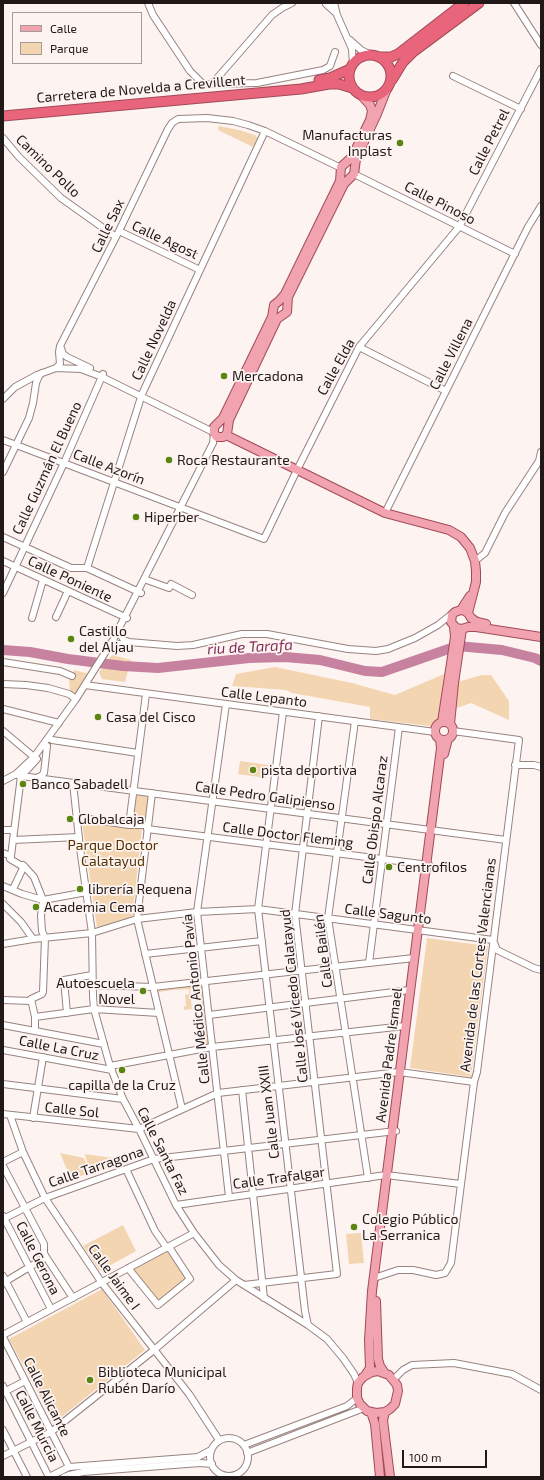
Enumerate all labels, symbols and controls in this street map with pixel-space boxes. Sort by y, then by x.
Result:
legend [12,12,142,64]
text: Calle [50,21,77,35]
text: Parque [50,41,88,55]
street label: Carretera de Novelda a Crevillent [36,71,246,107]
street label: Calle Petrel [465,106,513,178]
place label: Manufacturas Inplast [302,127,392,160]
street label: Camino Pollo [12,131,84,201]
marker: Manufacturas Inplast [395,138,405,148]
street label: Calle Pinoso [402,178,478,228]
street label: Calle Sax [88,196,128,256]
street label: Calle Agost [129,217,201,263]
street label: Calle Novelda [128,297,180,383]
street label: Calle Villena [426,315,476,393]
street label: Calle Elda [314,336,358,398]
place label: Mercadona [232,368,304,384]
marker: Mercadona [219,371,229,381]
street label: Calle Guzmán El Bueno [9,399,85,537]
street label: Calle Azorín [71,446,147,488]
place label: Roca Restaurante [177,452,290,468]
marker: Roca Restaurante [164,455,174,465]
place label: Hiperber [144,509,199,525]
marker: Hiperber [131,512,141,522]
street label: Calle Poniente [25,552,115,606]
place label: Castillo del Aljau [79,623,134,656]
marker: Castillo del Aljau [66,634,76,644]
water label: riu de Tarafa [207,636,293,658]
street label: Calle Lepanto [220,683,308,711]
place label: Casa del Cisco [106,709,196,725]
marker: Casa del Cisco [93,712,103,722]
street label: Calle Obispo Alcaraz [359,755,391,885]
place label: pista deportiva [261,762,357,778]
marker: pista deportiva [248,765,258,775]
place label: Banco Sabadell [31,776,128,792]
street label: Calle Pedro Galipienso [194,778,336,814]
marker: Banco Sabadell [18,779,28,789]
place label: Globalcaja [78,811,144,827]
marker: Globalcaja [65,814,75,824]
street label: Calle Doctor Fleming [222,819,354,851]
park label: Parque Doctor Calatayud [68,837,158,870]
street label: Avenida de las Cortes Valencianas [457,857,499,1073]
place label: Centrofilos [397,859,467,875]
marker: Centrofilos [384,862,394,872]
place label: librería Requena [88,881,192,897]
marker: librería Requena [75,884,85,894]
place label: Academia Cema [44,899,145,915]
street label: Calle Sagunto [344,900,432,928]
marker: Academia Cema [31,902,41,912]
street label: Calle José Vicedo Calatayud [277,908,311,1084]
street label: Calle Médico Antonio Pavía [179,913,213,1085]
street label: Calle Bailén [310,913,336,989]
place label: Autoescuela Novel [56,975,135,1008]
marker: Autoescuela Novel [138,986,148,996]
street label: Avenida Padre Ismael [372,986,406,1124]
street label: Calle La Cruz [17,1032,101,1064]
street label: Calle Juan XXIII [255,1064,283,1160]
marker: capilla de la Cruz [117,1065,127,1075]
place label: capilla de la Cruz [68,1077,176,1093]
street label: Calle Sol [44,1099,100,1121]
street label: Calle Santa Faz [134,1104,192,1198]
street label: Calle Tarragona [46,1143,146,1191]
street label: Calle Trafalgar [232,1163,326,1193]
place label: Colegio Público La Serranica [362,1211,459,1244]
street label: Calle Gerona [12,1218,64,1298]
marker: Colegio Público La Serranica [349,1222,359,1232]
street label: Calle Jaime I [85,1241,143,1313]
street label: Calle Alicante [20,1355,74,1439]
place label: Biblioteca Municipal Rubén Darío [98,1364,226,1396]
marker: Biblioteca Municipal Rubén Darío [85,1375,95,1385]
street label: Calle Murcia [12,1387,62,1465]
scale bar [404,1442,489,1468]
text: 100 m [409,1450,441,1464]

